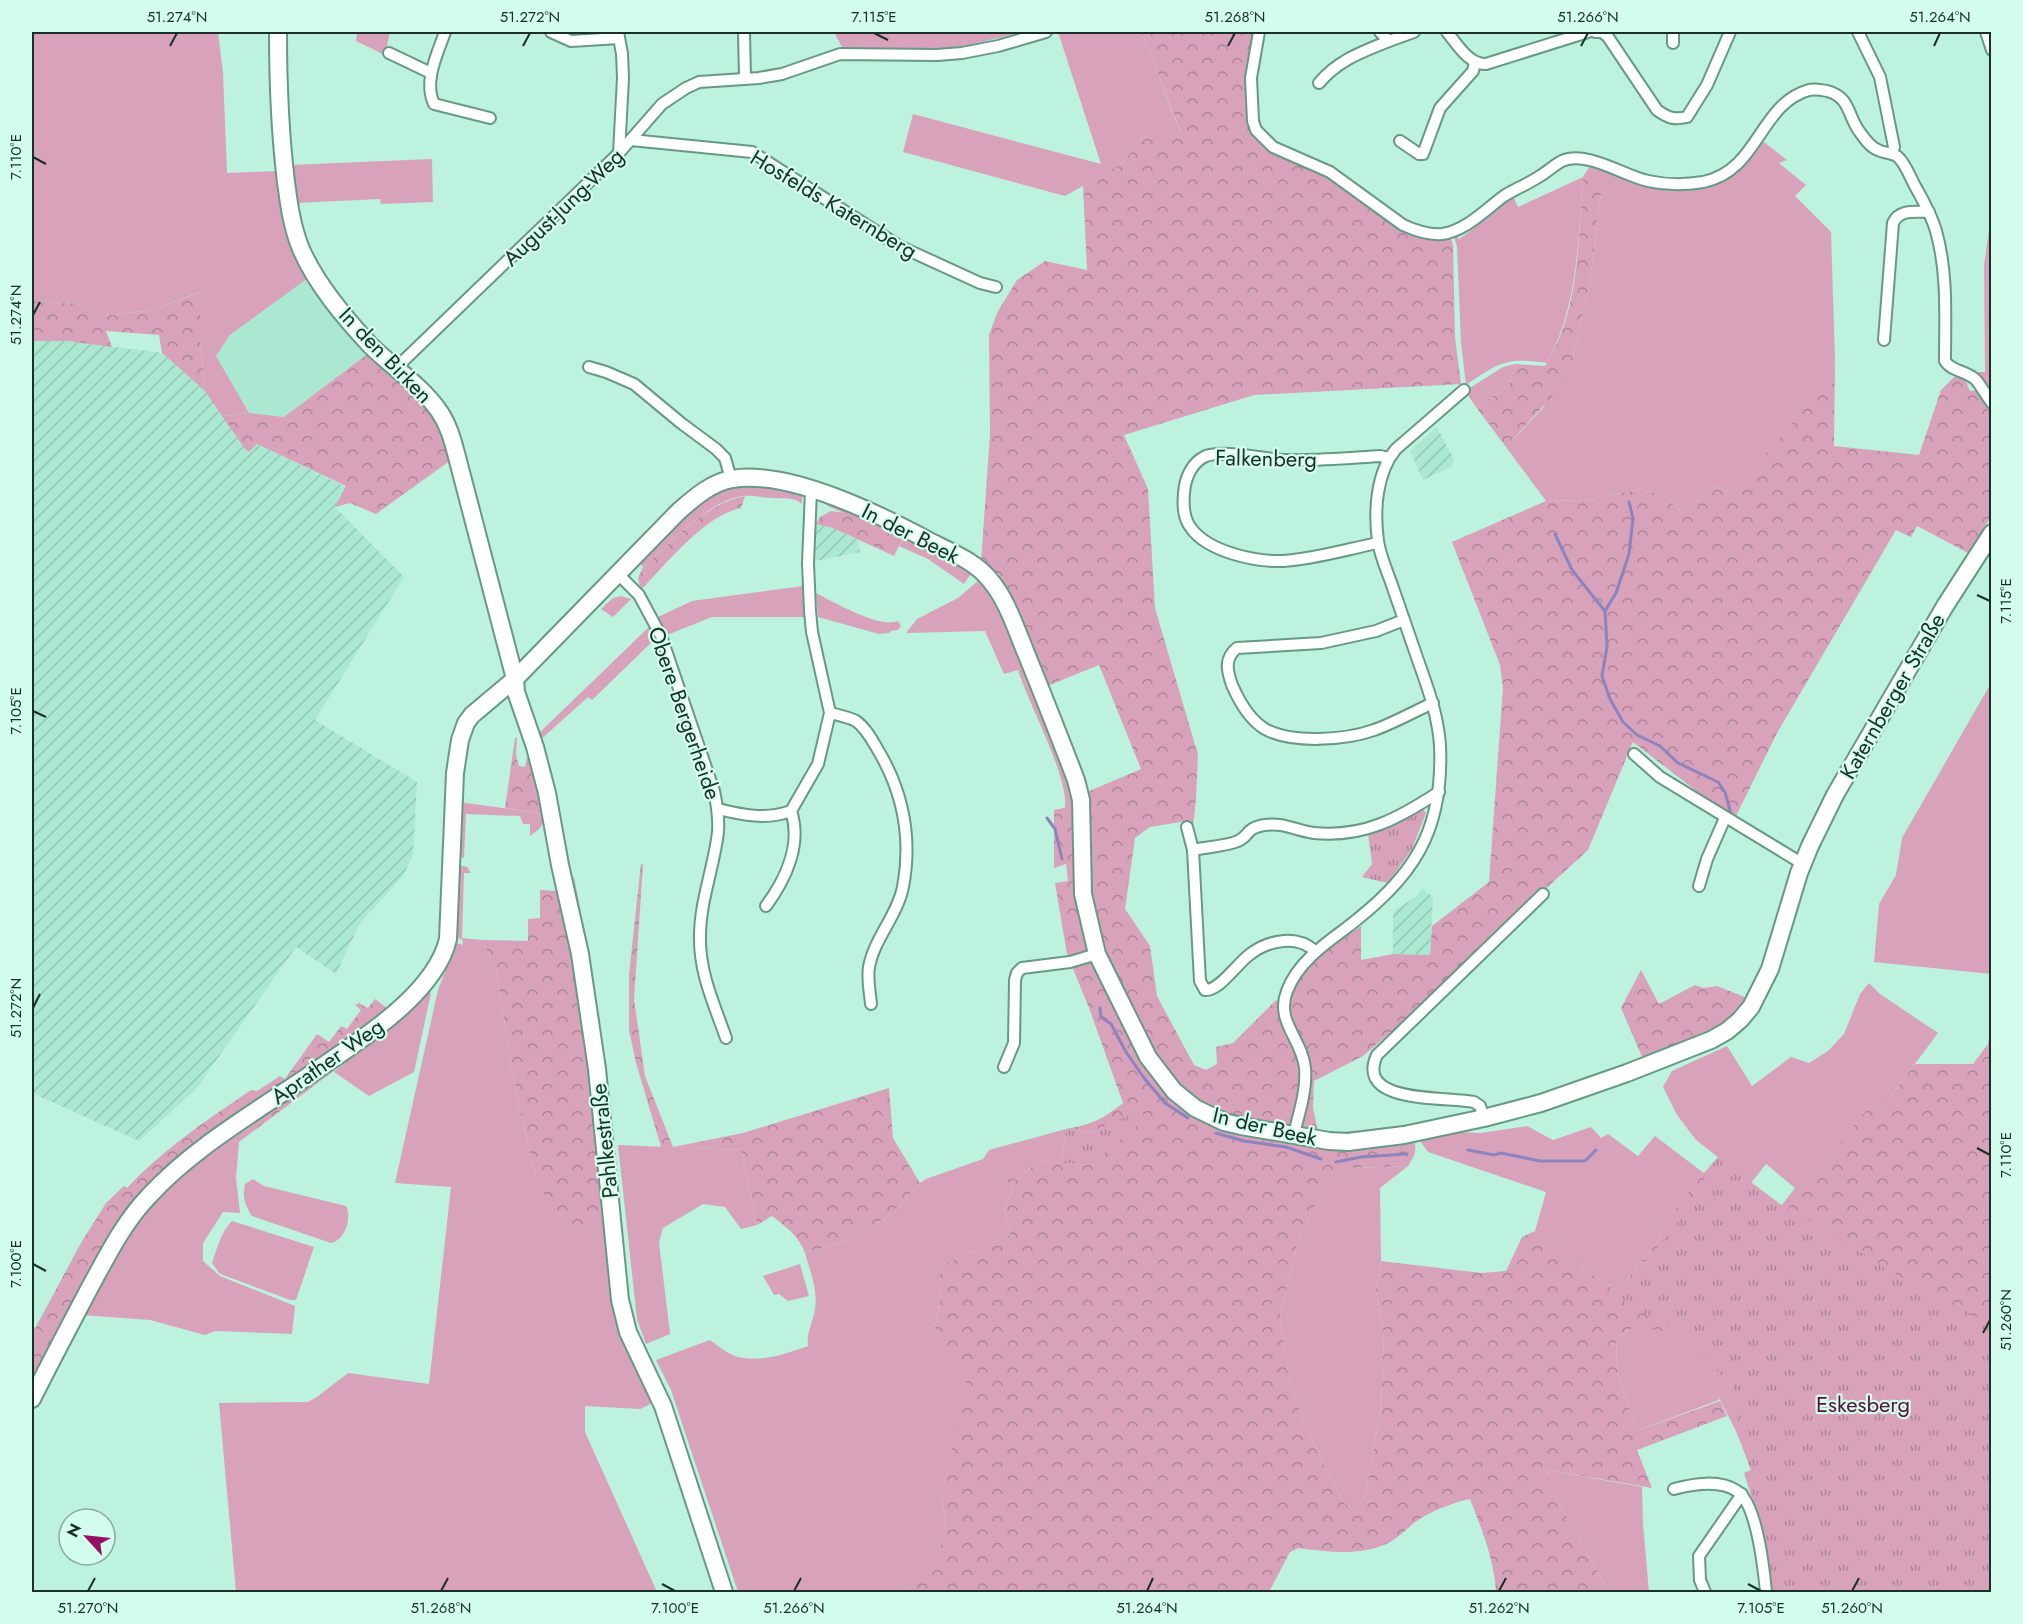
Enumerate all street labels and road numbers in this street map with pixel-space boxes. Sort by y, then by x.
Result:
street label: August-Jung-Weg [495,141,631,273]
street label: Hosfelds Katernberg [744,141,924,267]
street label: In den Birken [332,300,440,410]
street label: Falkenberg [1215,441,1317,475]
street label: In der Beek [856,495,966,571]
street label: Katernberger Straße [1831,607,1953,785]
street label: Obere Bergerheide [640,622,730,804]
street label: Aprather Weg [264,1010,390,1112]
street label: Pahlkestraße [582,1082,626,1200]
street label: In der Beek [1210,1098,1321,1154]

